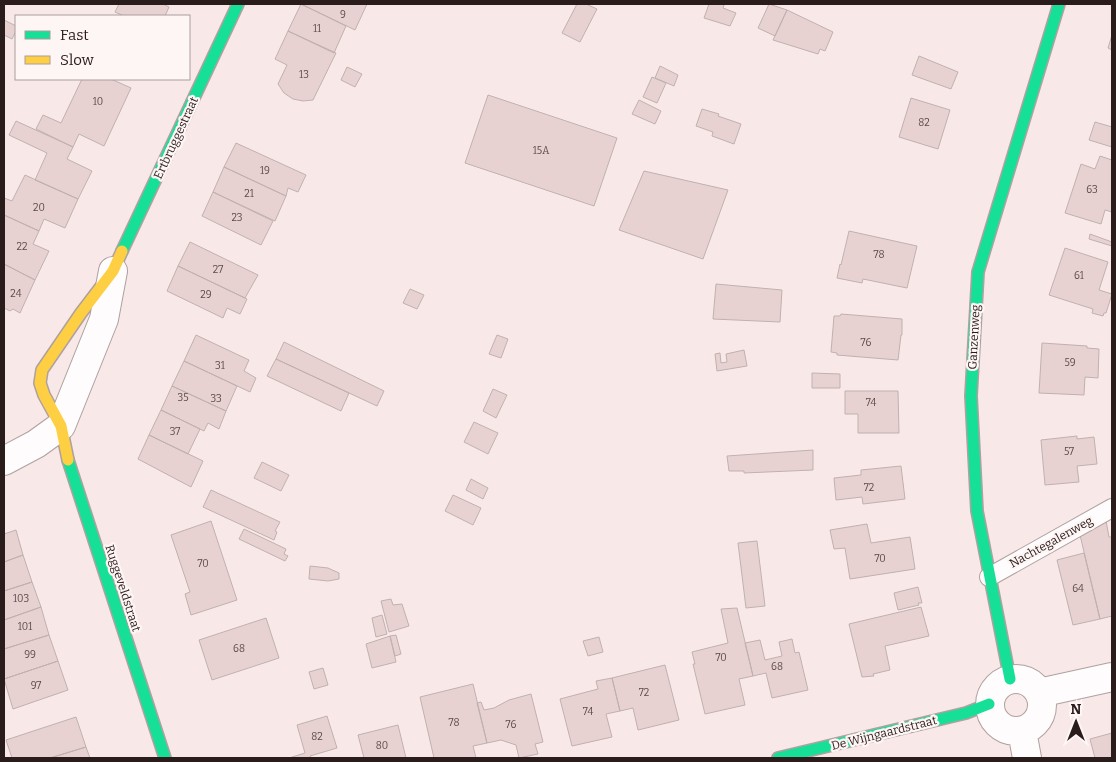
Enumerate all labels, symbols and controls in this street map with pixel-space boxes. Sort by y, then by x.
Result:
house number: 9 [340,9,346,21]
legend [15,15,190,80]
house number: 11 [313,23,321,35]
text: Fast [60,26,89,44]
text: Slow [60,51,95,69]
house number: 13 [299,69,309,81]
street label: Ertbruggestraat [151,94,201,181]
house number: 10 [93,96,103,108]
house number: 82 [918,117,930,129]
house number: 15A [533,145,550,157]
house number: 19 [260,165,270,177]
house number: 63 [1086,184,1098,196]
house number: 21 [244,188,254,200]
house number: 20 [33,202,45,214]
house number: 23 [231,212,243,224]
house number: 22 [17,241,27,253]
house number: 78 [874,249,884,261]
house number: 27 [213,264,223,276]
house number: 61 [1074,270,1084,282]
house number: 24 [10,288,22,300]
house number: 29 [200,289,212,301]
street label: Ganzenweg [965,304,983,370]
house number: 76 [861,337,872,349]
house number: 59 [1064,357,1076,369]
house number: 31 [215,360,225,372]
house number: 35 [177,392,189,404]
house number: 33 [210,393,222,405]
house number: 74 [866,397,877,409]
house number: 37 [170,426,180,438]
house number: 57 [1064,446,1074,458]
house number: 72 [864,482,874,494]
street label: Nachtegalenweg [1007,513,1095,571]
street label: Ruggeveldstraat [102,543,144,634]
house number: 70 [874,553,886,565]
house number: 70 [197,558,209,570]
house number: 64 [1072,583,1084,595]
house number: 103 [13,593,29,605]
house number: 101 [18,621,32,633]
house number: 68 [233,643,245,655]
house number: 99 [24,649,36,661]
house number: 70 [715,652,727,664]
house number: 68 [771,661,783,673]
house number: 97 [31,680,41,692]
house number: 72 [639,687,649,699]
north arrow [1051,697,1101,747]
text: N [1071,701,1082,718]
house number: 74 [583,706,594,718]
street label: De Wijngaardstraat [830,713,939,753]
house number: 78 [449,717,459,729]
house number: 76 [506,719,517,731]
house number: 82 [311,731,323,743]
house number: 80 [376,740,388,752]

